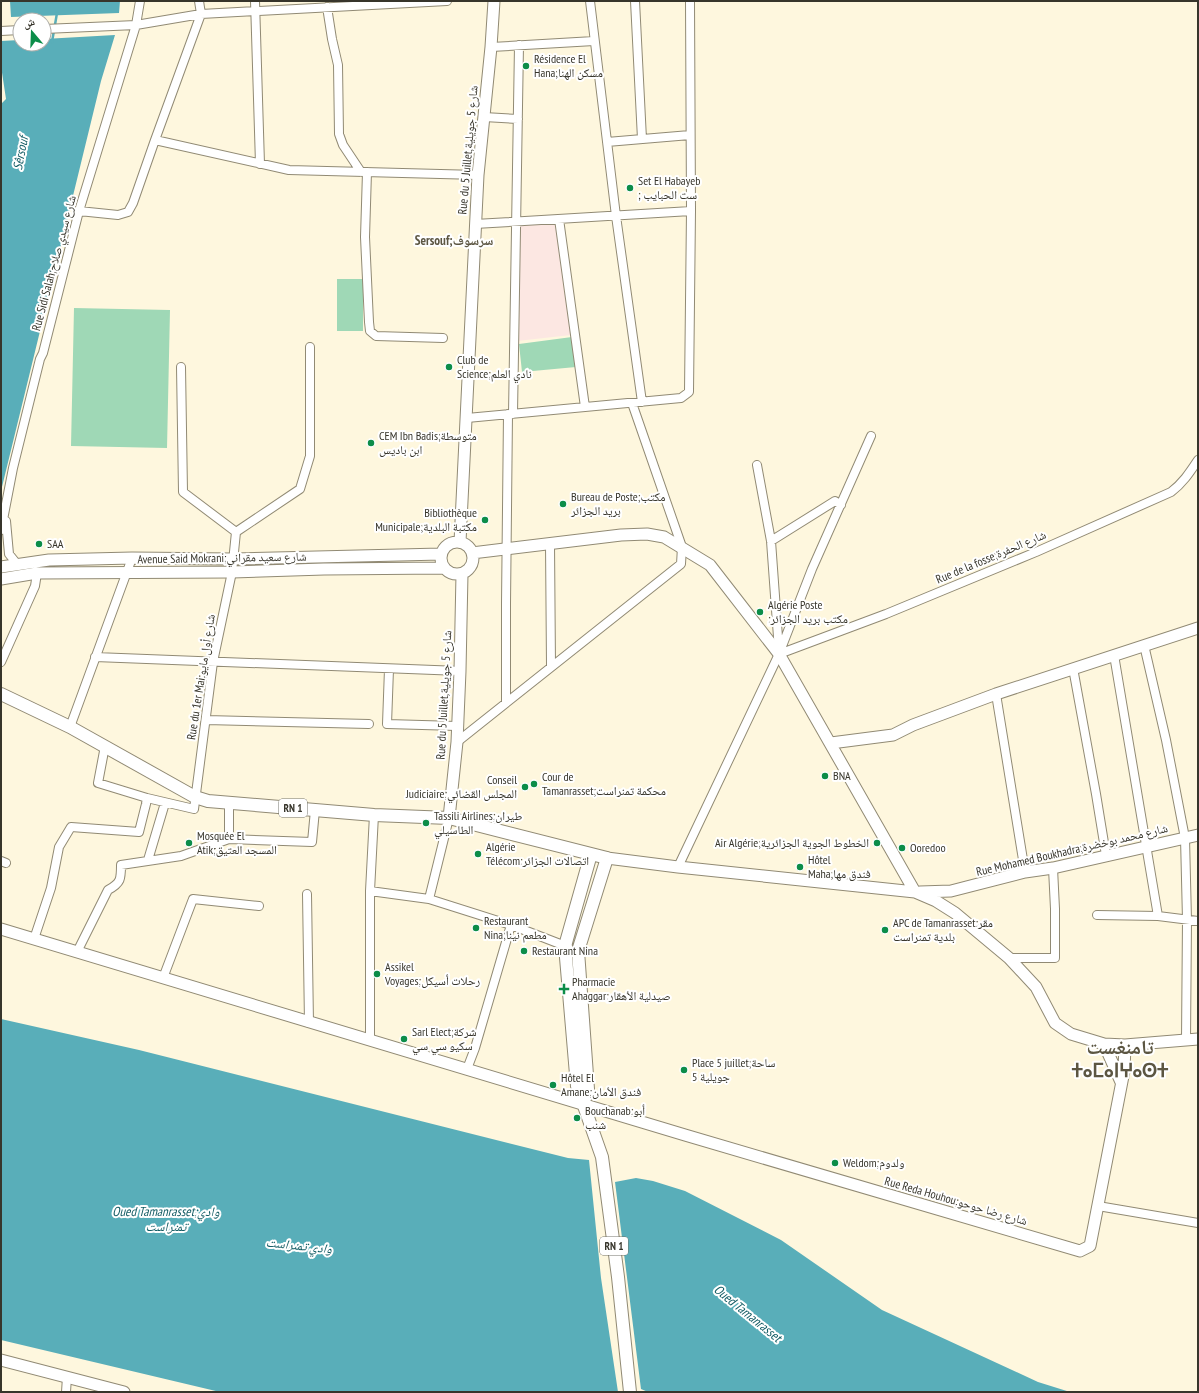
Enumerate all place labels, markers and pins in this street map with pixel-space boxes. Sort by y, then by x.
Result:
place label: Résidence El Hana;مسكن الهنا [534,51,603,80]
marker: Résidence El Hana;مسكن الهنا [521,61,531,71]
place label: Set El Habayeb ; ست الحبايب [638,173,700,202]
marker: Set El Habayeb ; ست الحبايب [625,183,635,193]
place label: Club de Science;نادي العلم [457,352,532,384]
marker: Club de Science;نادي العلم [444,362,454,372]
place label: CEM Ibn Badis;متوسطة ابن باديس [379,428,477,457]
marker: CEM Ibn Badis;متوسطة ابن باديس [366,438,376,448]
place label: Bureau de Poste;مكتب بريد الجزائر [570,489,666,518]
marker: Bureau de Poste;مكتب بريد الجزائر [558,499,568,509]
place label: Bibliothèque Municipale;مكتبة البلدية [375,505,477,534]
marker: Bibliothèque Municipale;مكتبة البلدية [480,515,490,525]
place label: SAA [47,536,64,551]
marker: SAA [34,539,44,549]
place label: Algérie Poste ;مكتب بريد الجزائر [768,597,848,626]
marker: Algérie Poste ;مكتب بريد الجزائر [755,607,765,617]
place label: BNA [833,768,851,783]
place label: Cour de Tamanrasset;محكمة تمنراست [542,769,666,798]
marker: BNA [820,771,830,781]
place label: Conseil Judiciaire;المجلس القضائي [405,772,517,804]
marker: Cour de Tamanrasset;محكمة تمنراست [529,779,539,789]
marker: Conseil Judiciaire;المجلس القضائي [520,782,530,792]
place label: Tassili Airlines;طيران الطاسيلي [434,808,522,840]
marker: Tassili Airlines;طيران الطاسيلي [421,818,431,828]
place label: Mosquée El Atik;المسجد العتيق [197,828,277,857]
place label: Air Algérie;الخطوط الجوية الجزائرية [715,835,869,850]
marker: Mosquée El Atik;المسجد العتيق [184,838,194,848]
marker: Air Algérie;الخطوط الجوية الجزائرية [872,838,882,848]
place label: Algérie Télécom;اتصالات الجزائر [486,839,589,868]
place label: Ooredoo [910,840,946,855]
marker: Ooredoo [897,843,907,853]
marker: Algérie Télécom;اتصالات الجزائر [473,849,483,859]
place label: Hôtel Maha;فندق مها [808,852,871,881]
marker: Hôtel Maha;فندق مها [795,862,805,872]
place label: Restaurant Nina;مطعم نينا [484,913,547,943]
place label: APC de Tamanrasset;مقر بلدية تمنراست [893,915,993,944]
marker: Restaurant Nina;مطعم نينا [471,923,481,933]
marker: APC de Tamanrasset;مقر بلدية تمنراست [880,925,890,935]
place label: Restaurant Nina [532,943,598,958]
marker: Restaurant Nina [519,946,529,956]
place label: Assikel Voyages;رحلات أسيكل [384,959,481,988]
marker: Assikel Voyages;رحلات أسيكل [372,969,382,979]
place label: Pharmacie Ahaggar;صيدلية الأهقار [572,974,671,1003]
marker: Pharmacie Ahaggar;صيدلية الأهقار [559,984,569,994]
place label: Sarl Elect;شركة سكيو سي سي [412,1024,477,1056]
marker: Sarl Elect;شركة سكيو سي سي [399,1034,409,1044]
place label: Place 5 juillet;ساحة 5 جويلية [692,1055,775,1084]
marker: Place 5 juillet;ساحة 5 جويلية [679,1065,689,1075]
place label: Hôtel El Amane;فندق الأمان [561,1070,641,1099]
marker: Hôtel El Amane;فندق الأمان [548,1080,558,1090]
place label: Bouchanab;أبو شنب [585,1103,645,1132]
marker: Bouchanab;أبو شنب [572,1113,582,1123]
place label: Weldom;ولدوم [843,1155,905,1171]
marker: Weldom;ولدوم [830,1158,840,1168]

